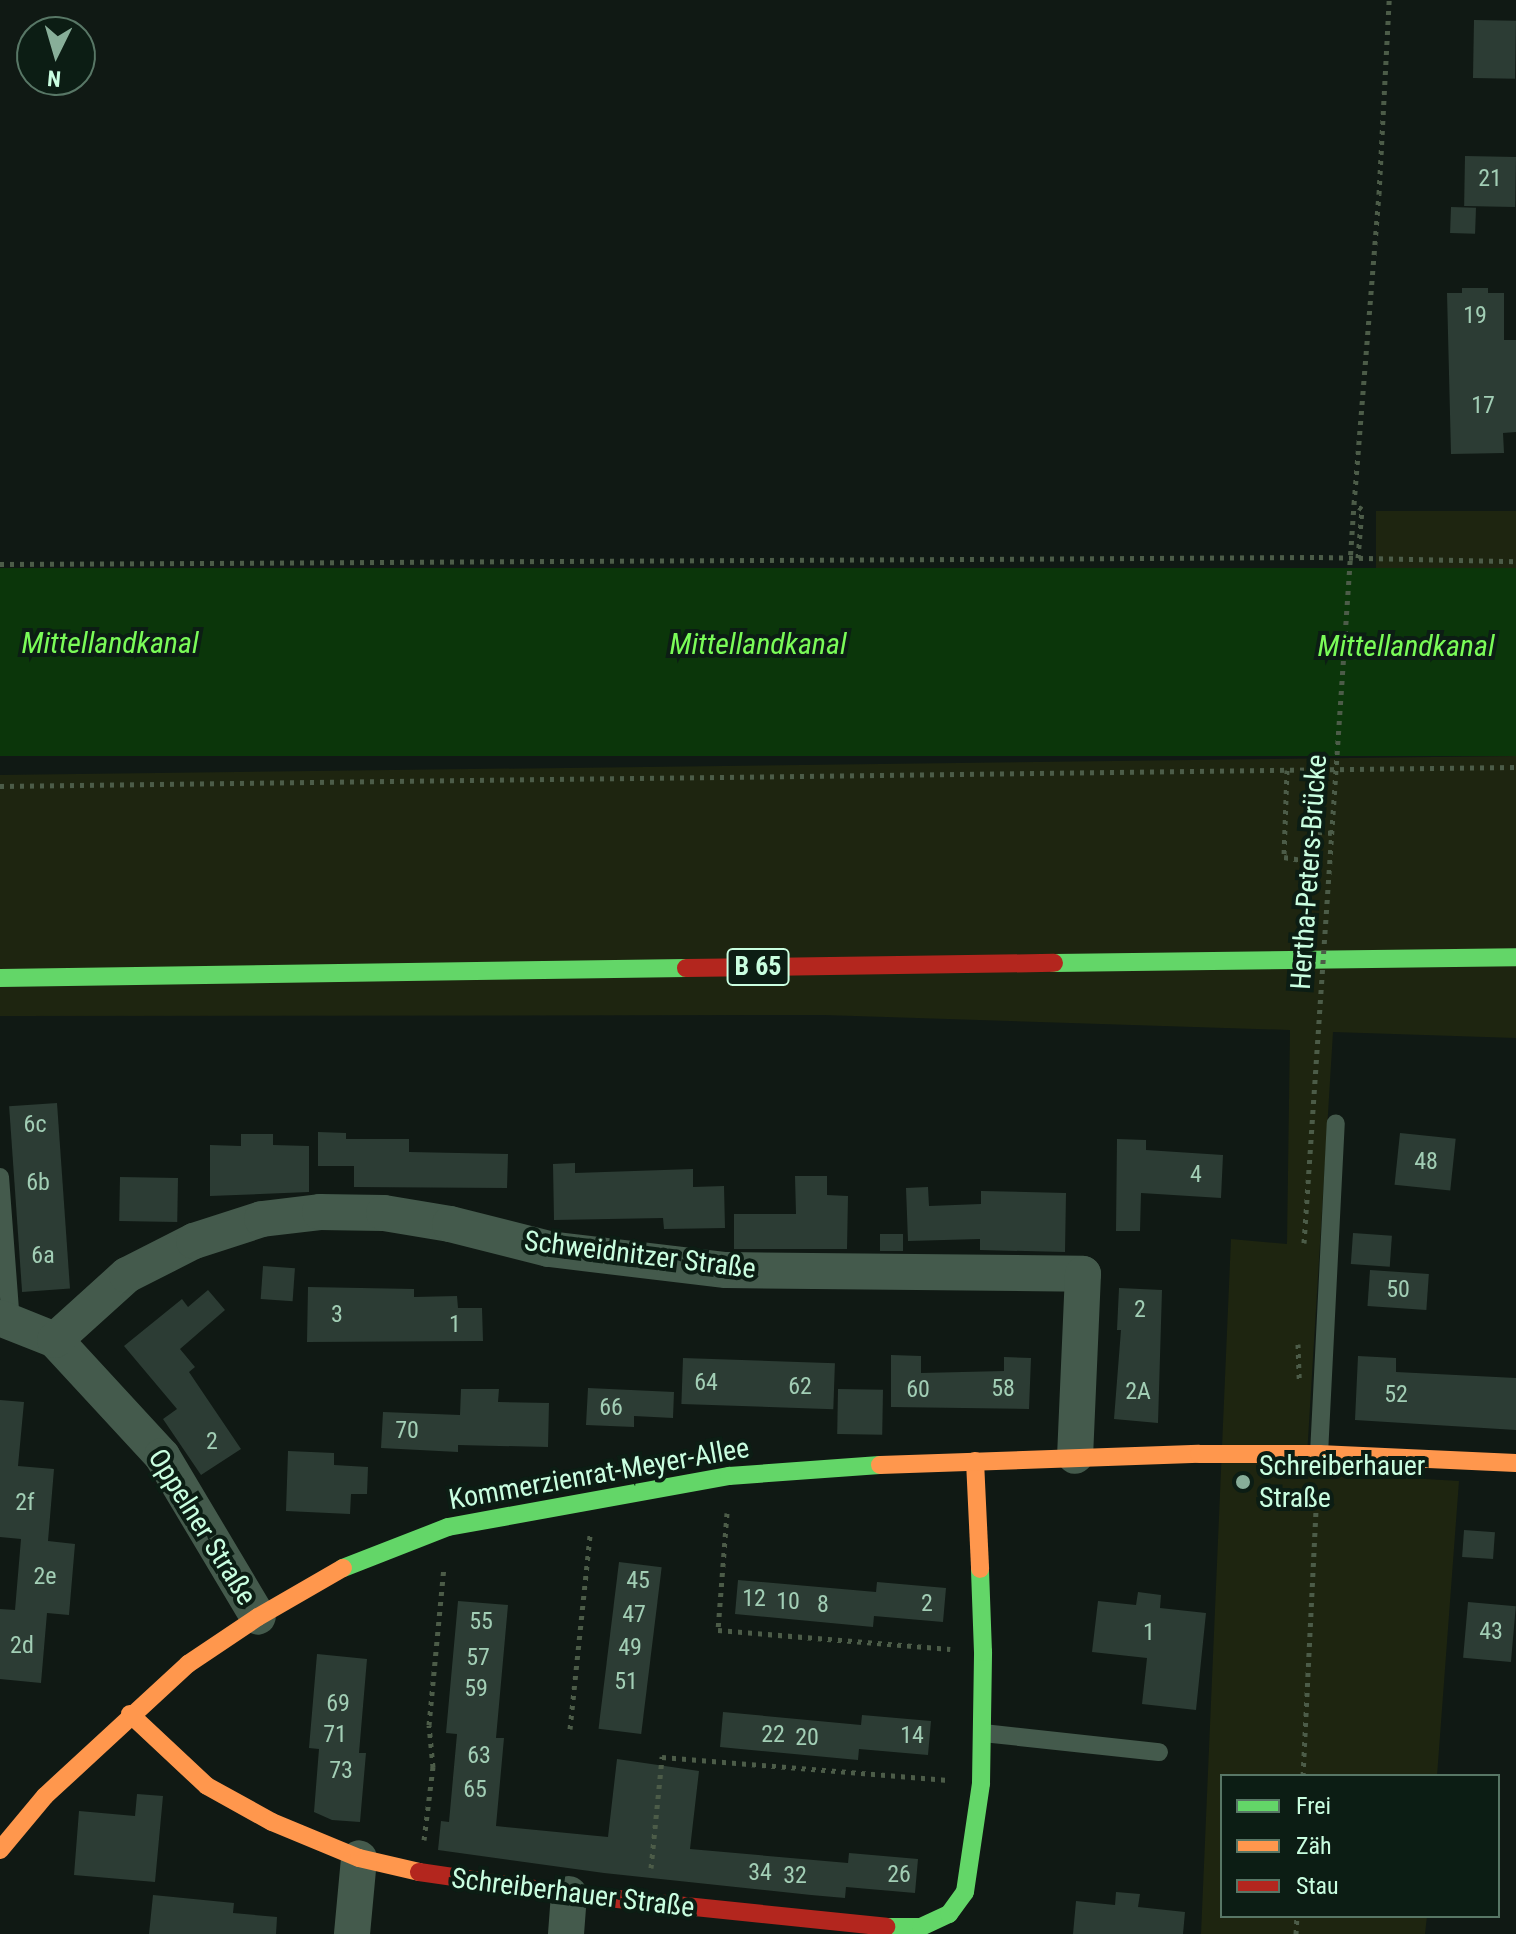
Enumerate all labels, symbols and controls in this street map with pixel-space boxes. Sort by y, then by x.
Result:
north arrow [16,16,96,96]
text: N [46,65,62,91]
house number: 21 [1478,165,1502,193]
house number: 19 [1463,302,1487,330]
house number: 17 [1471,392,1495,420]
water label: Mittellandkanal [21,625,199,661]
water label: Mittellandkanal [669,626,847,662]
water label: Mittellandkanal [1317,628,1495,664]
street label: Hertha-Peters-Brücke [1284,753,1334,991]
road number: B 65 [726,945,790,989]
house number: 6c [24,1111,46,1139]
house number: 48 [1414,1148,1438,1176]
house number: 4 [1190,1161,1202,1189]
house number: 6b [26,1169,50,1197]
street label: Schweidnitzer Straße [522,1224,758,1286]
house number: 6a [31,1242,55,1270]
house number: 50 [1386,1276,1410,1304]
house number: 2 [1134,1296,1146,1324]
house number: 3 [331,1301,343,1329]
house number: 1 [449,1311,461,1339]
house number: 64 [694,1369,718,1397]
house number: 62 [788,1373,812,1401]
house number: 58 [991,1375,1015,1403]
house number: 60 [906,1376,930,1404]
house number: 2A [1125,1378,1151,1406]
house number: 52 [1384,1381,1408,1409]
house number: 66 [599,1394,623,1422]
house number: 70 [395,1417,419,1445]
house number: 2 [206,1428,218,1456]
street label: Kommerzienrat-Meyer-Allee [446,1431,752,1517]
street label: Oppelner Straße [141,1443,263,1611]
place label: Schreiberhauer Straße [1259,1449,1425,1515]
marker: Schreiberhauer Straße [1234,1473,1252,1491]
house number: 2f [15,1489,35,1517]
house number: 2e [33,1563,57,1591]
house number: 45 [626,1567,650,1595]
house number: 12 [742,1585,766,1613]
house number: 10 [776,1588,800,1616]
house number: 2 [921,1590,933,1618]
house number: 8 [817,1591,829,1619]
house number: 47 [622,1601,646,1629]
house number: 55 [469,1608,493,1636]
house number: 43 [1479,1618,1503,1646]
house number: 1 [1143,1619,1155,1647]
house number: 2d [10,1632,34,1660]
house number: 49 [618,1634,642,1662]
house number: 57 [466,1644,490,1672]
house number: 51 [614,1668,638,1696]
house number: 59 [464,1675,488,1703]
house number: 69 [326,1690,350,1718]
house number: 71 [323,1721,347,1749]
house number: 22 [761,1721,785,1749]
house number: 14 [900,1722,924,1750]
house number: 20 [795,1724,819,1752]
house number: 63 [467,1742,491,1770]
house number: 73 [329,1757,353,1785]
legend [1220,1774,1500,1918]
house number: 65 [463,1776,487,1804]
text: Frei [1296,1792,1331,1820]
text: Zäh [1296,1832,1332,1860]
house number: 34 [748,1859,772,1887]
street label: Schreiberhauer Straße [449,1861,697,1925]
house number: 26 [887,1861,911,1889]
house number: 32 [783,1862,807,1890]
text: Stau [1296,1872,1339,1900]

